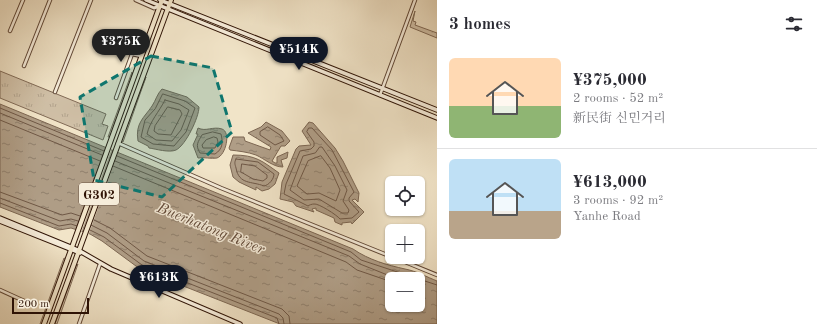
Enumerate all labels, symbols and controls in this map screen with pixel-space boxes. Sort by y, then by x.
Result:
icon: filters [783,13,805,35]
text: 3 homes [449,16,511,33]
pin: ¥375K [93,29,149,63]
text: ¥375K [101,35,141,48]
pin: ¥514K [271,37,327,71]
text: ¥514K [279,43,319,56]
text: ¥375,000 [573,72,647,89]
icon: home [481,74,529,122]
text: 2 rooms · 52 m² [573,92,663,105]
text: 新民街 신민거리 [573,112,666,125]
text: ¥613,000 [573,174,647,191]
icon: home [481,175,529,223]
map controls [385,176,425,312]
button: locate [385,176,425,216]
road number: G302 [79,183,119,205]
text: 3 rooms · 92 m² [573,194,663,207]
water label: Buerhatong River [154,201,267,258]
text: Yanhe Road [573,210,641,223]
button: + [385,224,425,264]
pin: ¥613K [131,265,187,299]
text: ¥613K [139,271,179,284]
button: − [385,272,425,312]
scale bar [12,296,89,315]
text: 200 m [18,299,49,310]

